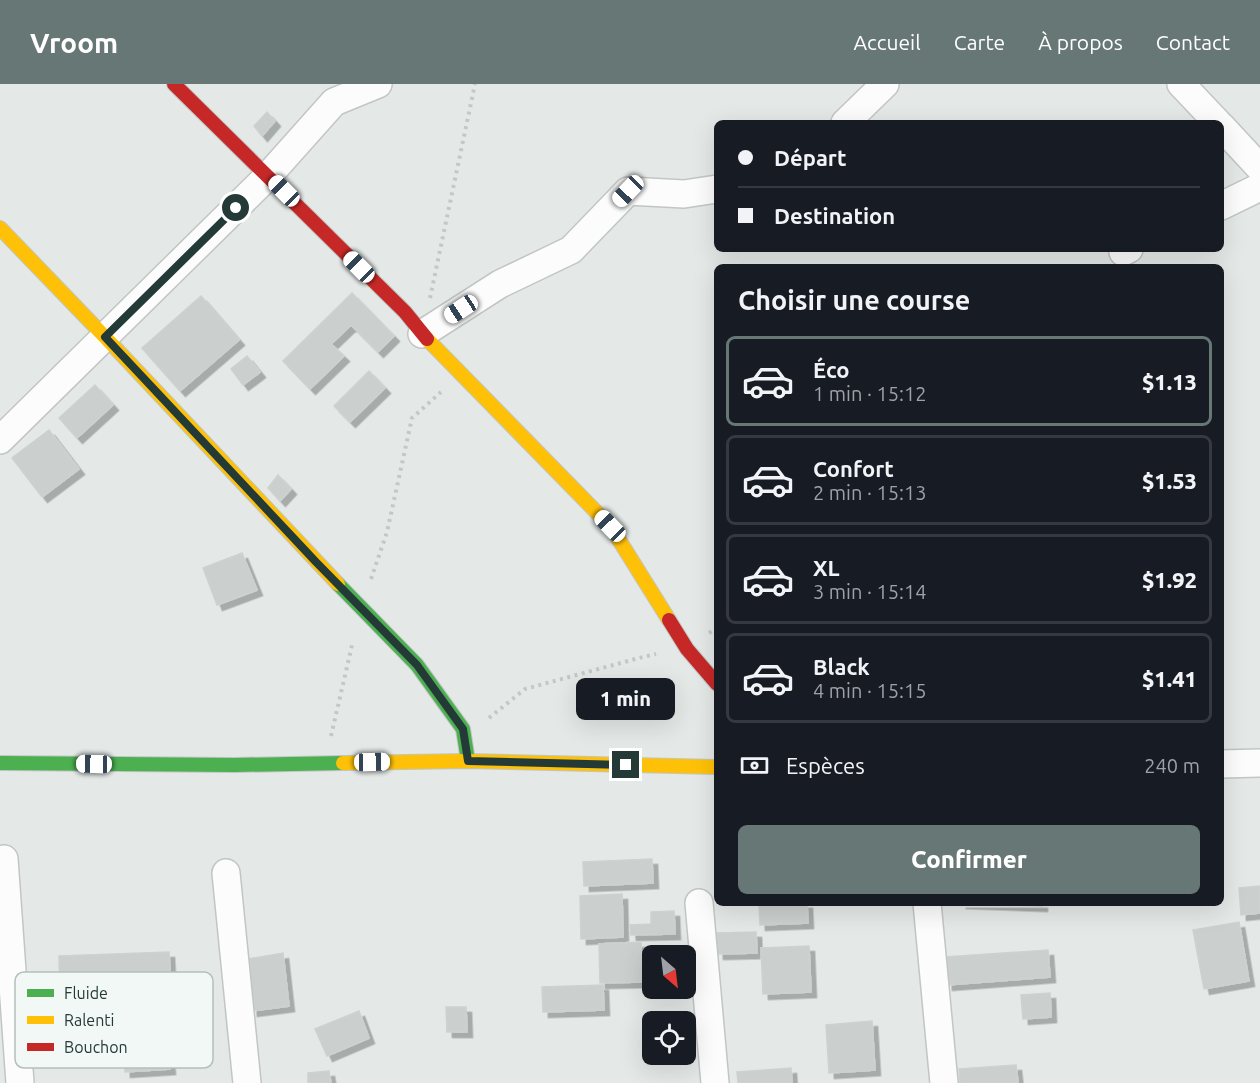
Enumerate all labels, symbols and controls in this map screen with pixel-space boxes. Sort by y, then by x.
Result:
text: Vroom [30,27,118,58]
text: Accueil [853,30,921,54]
text: Carte [954,30,1005,54]
text: À propos [1038,30,1123,54]
text: Contact [1156,30,1230,54]
text: Départ [774,145,846,170]
car [265,172,303,210]
car [609,172,647,210]
route start [222,194,249,221]
text: Destination [774,203,895,228]
car [340,248,378,286]
text: Choisir une course [738,285,970,315]
car [441,292,481,326]
icon: car [741,354,795,408]
text: Éco [813,357,850,382]
text: $1.13 [1142,369,1197,394]
text: 1 min · 15:12 [813,382,927,405]
icon: car [741,453,795,507]
text: Confort [813,456,894,481]
text: $1.53 [1142,468,1197,493]
text: 2 min · 15:13 [813,481,927,504]
car [591,507,629,545]
icon: car [741,552,795,606]
text: XL [813,555,840,580]
text: $1.92 [1142,567,1197,592]
text: 3 min · 15:14 [813,580,927,603]
icon: car [741,651,795,705]
text: Black [813,654,870,679]
text: $1.41 [1142,666,1197,691]
callout: 1 min [576,678,676,720]
text: 4 min · 15:15 [813,679,927,702]
text: 1 min [600,687,651,710]
icon: cash [738,749,771,782]
route end [612,751,639,778]
car [354,753,390,771]
text: Espèces [786,753,865,778]
text: 240 m [1144,754,1200,777]
car [76,755,112,773]
button: Confirmer [738,825,1200,894]
north arrow [642,945,696,999]
map controls [642,945,696,1065]
legend [15,972,213,1068]
text: Fluide [64,984,108,1002]
text: Ralenti [64,1011,115,1029]
button: locate [642,1011,696,1065]
text: Bouchon [64,1038,128,1056]

